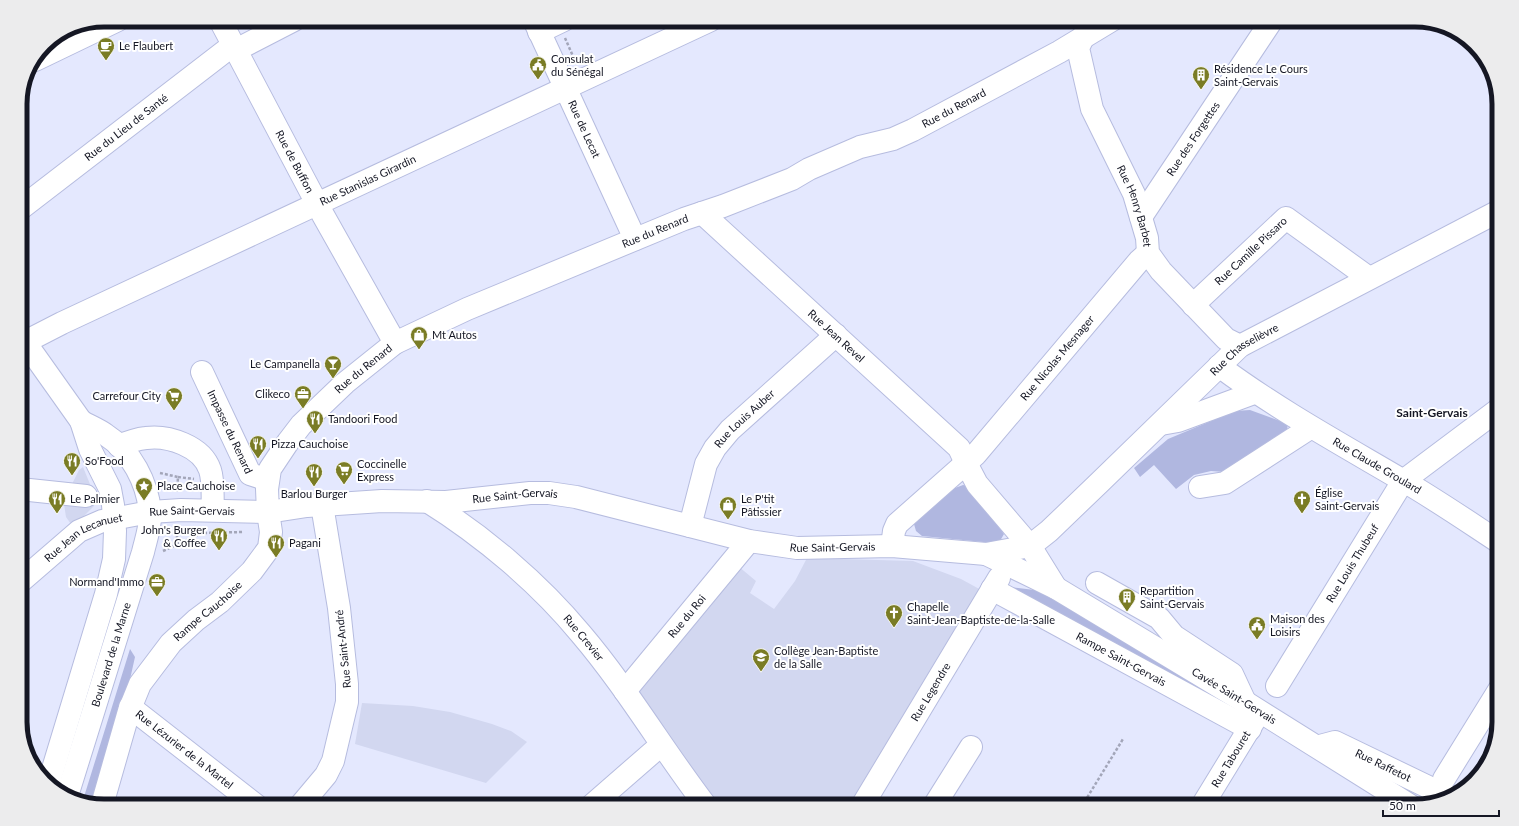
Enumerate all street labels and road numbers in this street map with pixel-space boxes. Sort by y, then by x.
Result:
street label: Rue du Renard [919,85,988,130]
street label: Rue du Lieu de Santé [82,91,170,163]
street label: Rue de Lecat [566,98,604,160]
street label: Rue des Forgettes [1163,99,1222,178]
street label: Rue de Buffon [273,128,317,195]
street label: Rue Stanislas Girardin [317,152,418,208]
street label: Rue Henry Barbet [1115,163,1155,247]
street label: Rue du Renard [620,211,690,250]
street label: Rue Camille Pissaro [1212,214,1289,288]
street label: Rue Jean Revel [806,306,868,365]
street label: Rue Nicolas Mesnager [1017,312,1096,403]
street label: Rue Chasselièvre [1207,320,1281,378]
street label: Rue du Renard [331,341,394,396]
street label: Rue Louis Auber [711,386,777,450]
street label: Impasse du Renard [205,388,256,475]
street label: Rue Claude Groulard [1331,434,1424,496]
street label: Rue Saint-Gervais [472,486,559,505]
street label: Rue Saint-Gervais [149,503,235,518]
street label: Rue Jean Lecanuet [41,510,124,564]
street label: Rue Louis Thubeuf [1323,521,1381,605]
street label: Rue Saint-Gervais [789,539,876,554]
street label: Rampe Cauchoise [170,578,244,644]
street label: Rue du Roi [665,591,708,640]
street label: Boulevard de la Marne [88,601,133,708]
street label: Rue Saint-André [332,609,353,689]
street label: Rue Crevier [561,612,607,663]
street label: Rampe Saint-Gervais [1074,629,1169,688]
street label: Rue Legendre [908,660,953,723]
street label: Cavée Saint-Gervais [1190,664,1279,726]
street label: Rue Lézurier de la Martel [133,707,236,791]
street label: Rue Tabouret [1208,728,1252,789]
street label: Rue Raffetot [1353,746,1414,784]

